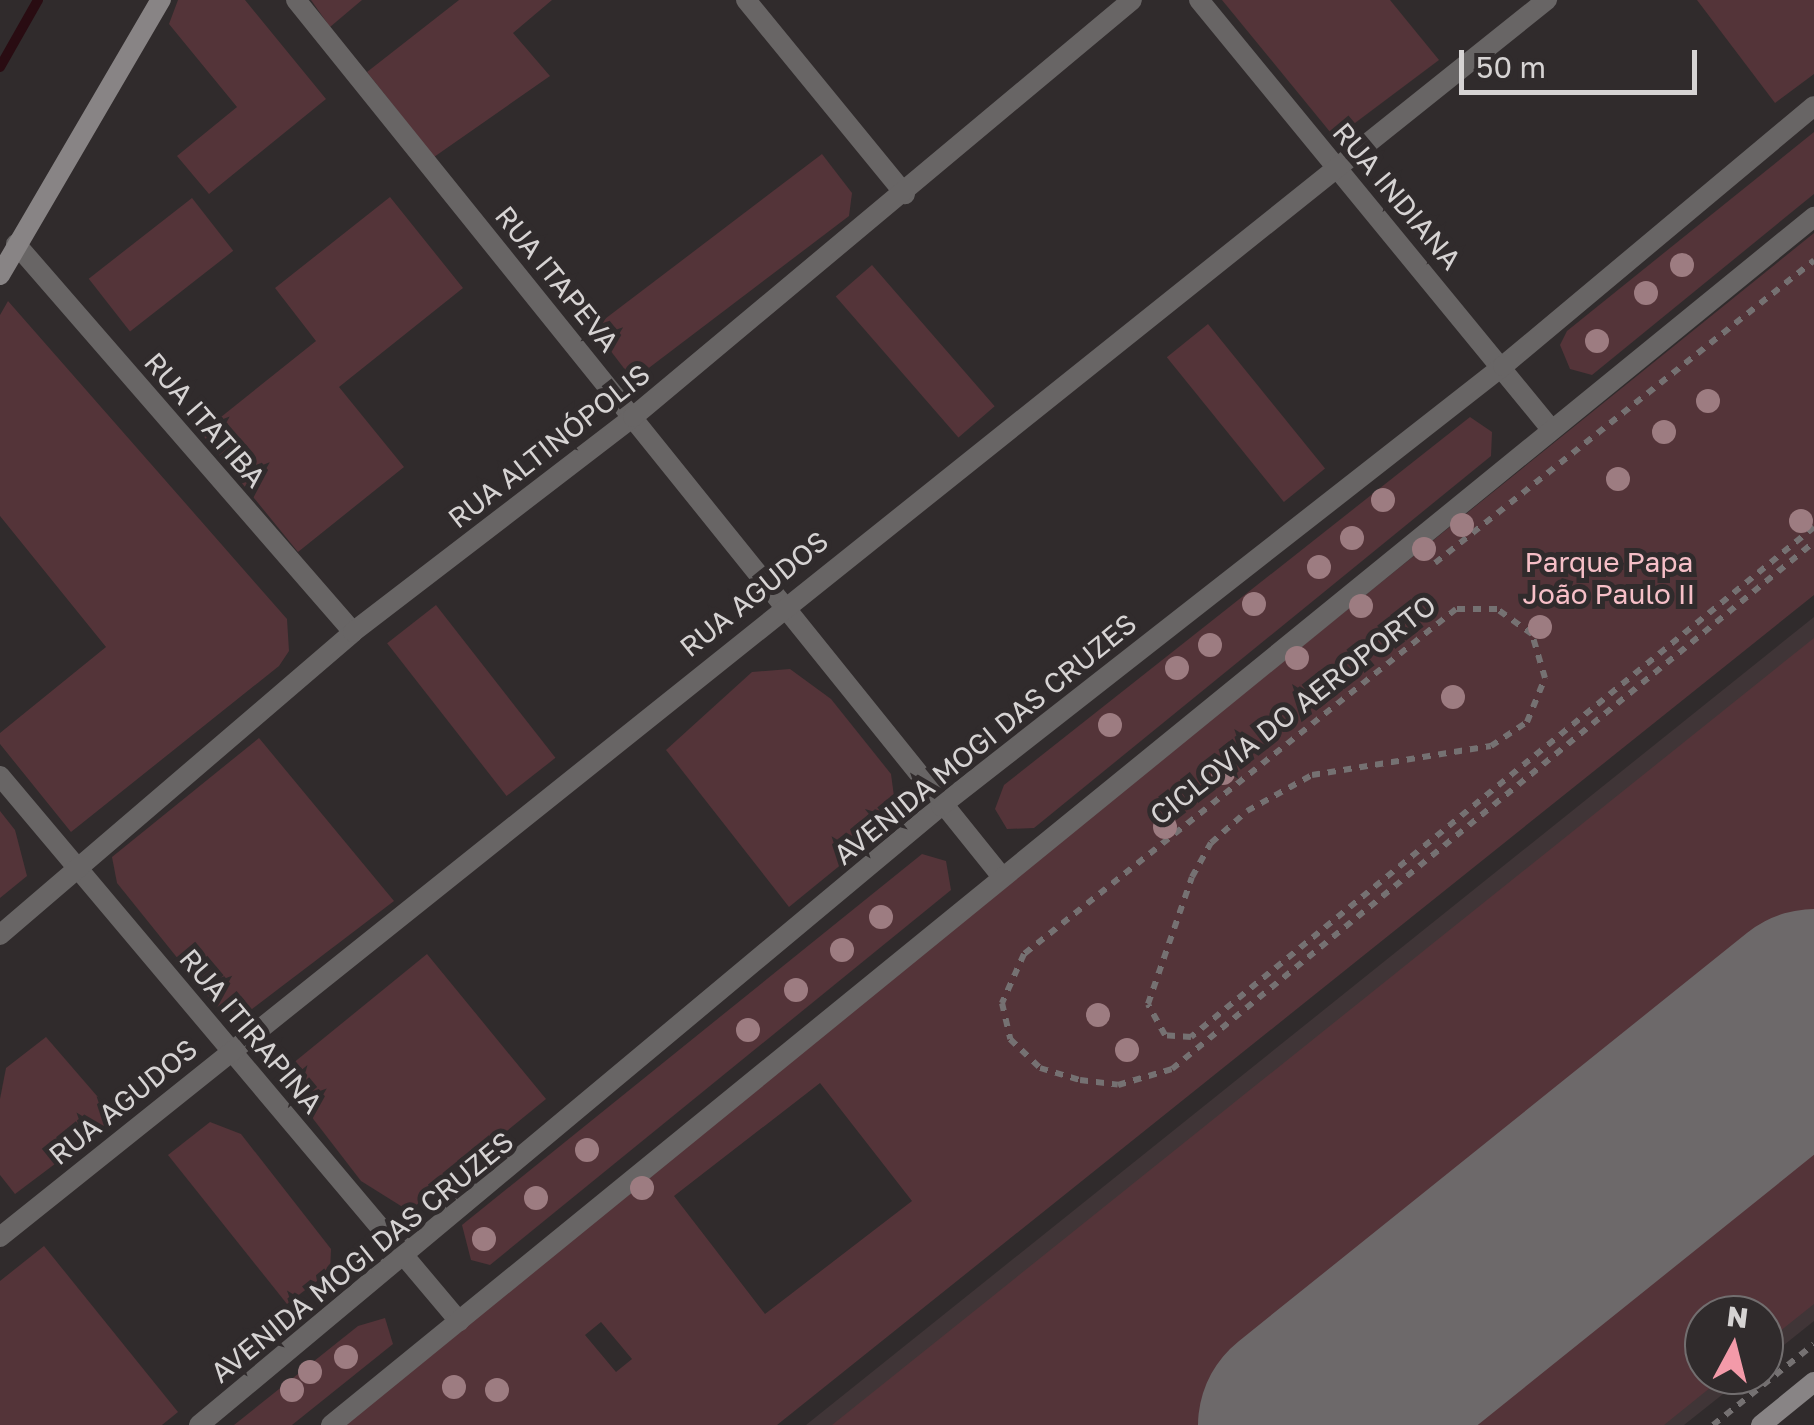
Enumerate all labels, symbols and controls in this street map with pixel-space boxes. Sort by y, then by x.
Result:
scale bar [1464,30,1702,92]
text: 50 m [1476,49,1546,85]
street label: RUA INDIANA [1326,116,1468,276]
street label: RUA ITAPEVA [488,199,626,359]
street label: RUA ITATIBA [137,346,273,494]
street label: RUA ALTINÓPOLIS [442,357,656,535]
street label: RUA AGUDOS [673,524,835,664]
park label: Parque Papa João Paulo II [1523,545,1695,611]
street label: CICLOVIA DO AEROPORTO [1143,588,1443,832]
street label: AVENIDA MOGI DAS CRUZES [827,606,1143,872]
street label: RUA ITIRAPINA [173,942,329,1120]
street label: RUA AGUDOS [42,1032,204,1172]
street label: AVENIDA MOGI DAS CRUZES [204,1124,520,1390]
north arrow [1684,1295,1784,1395]
text: N [1725,1299,1750,1334]

